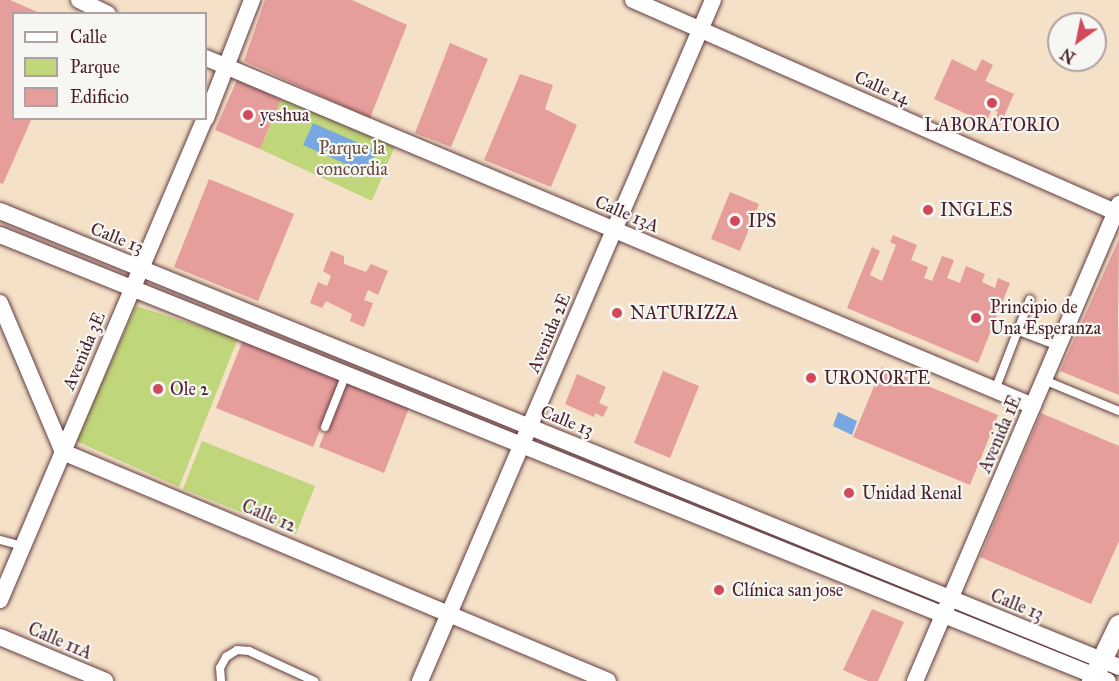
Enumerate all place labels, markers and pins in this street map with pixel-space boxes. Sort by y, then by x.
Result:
marker: LABORATORIO [983,94,1001,112]
place label: yeshua [260,104,309,126]
marker: yeshua [241,108,255,122]
place label: LABORATORIO [924,114,1060,136]
place label: INGLES [940,199,1012,221]
marker: INGLES [921,203,935,217]
place label: IPS [748,210,776,232]
marker: IPS [726,212,744,230]
place label: Principio de Una Esperanza [990,297,1101,340]
place label: NATURIZZA [630,302,738,324]
marker: NATURIZZA [608,304,626,322]
marker: Principio de Una Esperanza [967,309,985,327]
place label: URONORTE [824,367,930,389]
marker: URONORTE [802,369,820,387]
place label: Ole 2 [170,378,209,400]
marker: Ole 2 [151,382,165,396]
place label: Unidad Renal [862,482,962,504]
marker: Unidad Renal [840,484,858,502]
place label: Clínica san jose [732,579,843,601]
marker: Clínica san jose [710,581,728,599]

